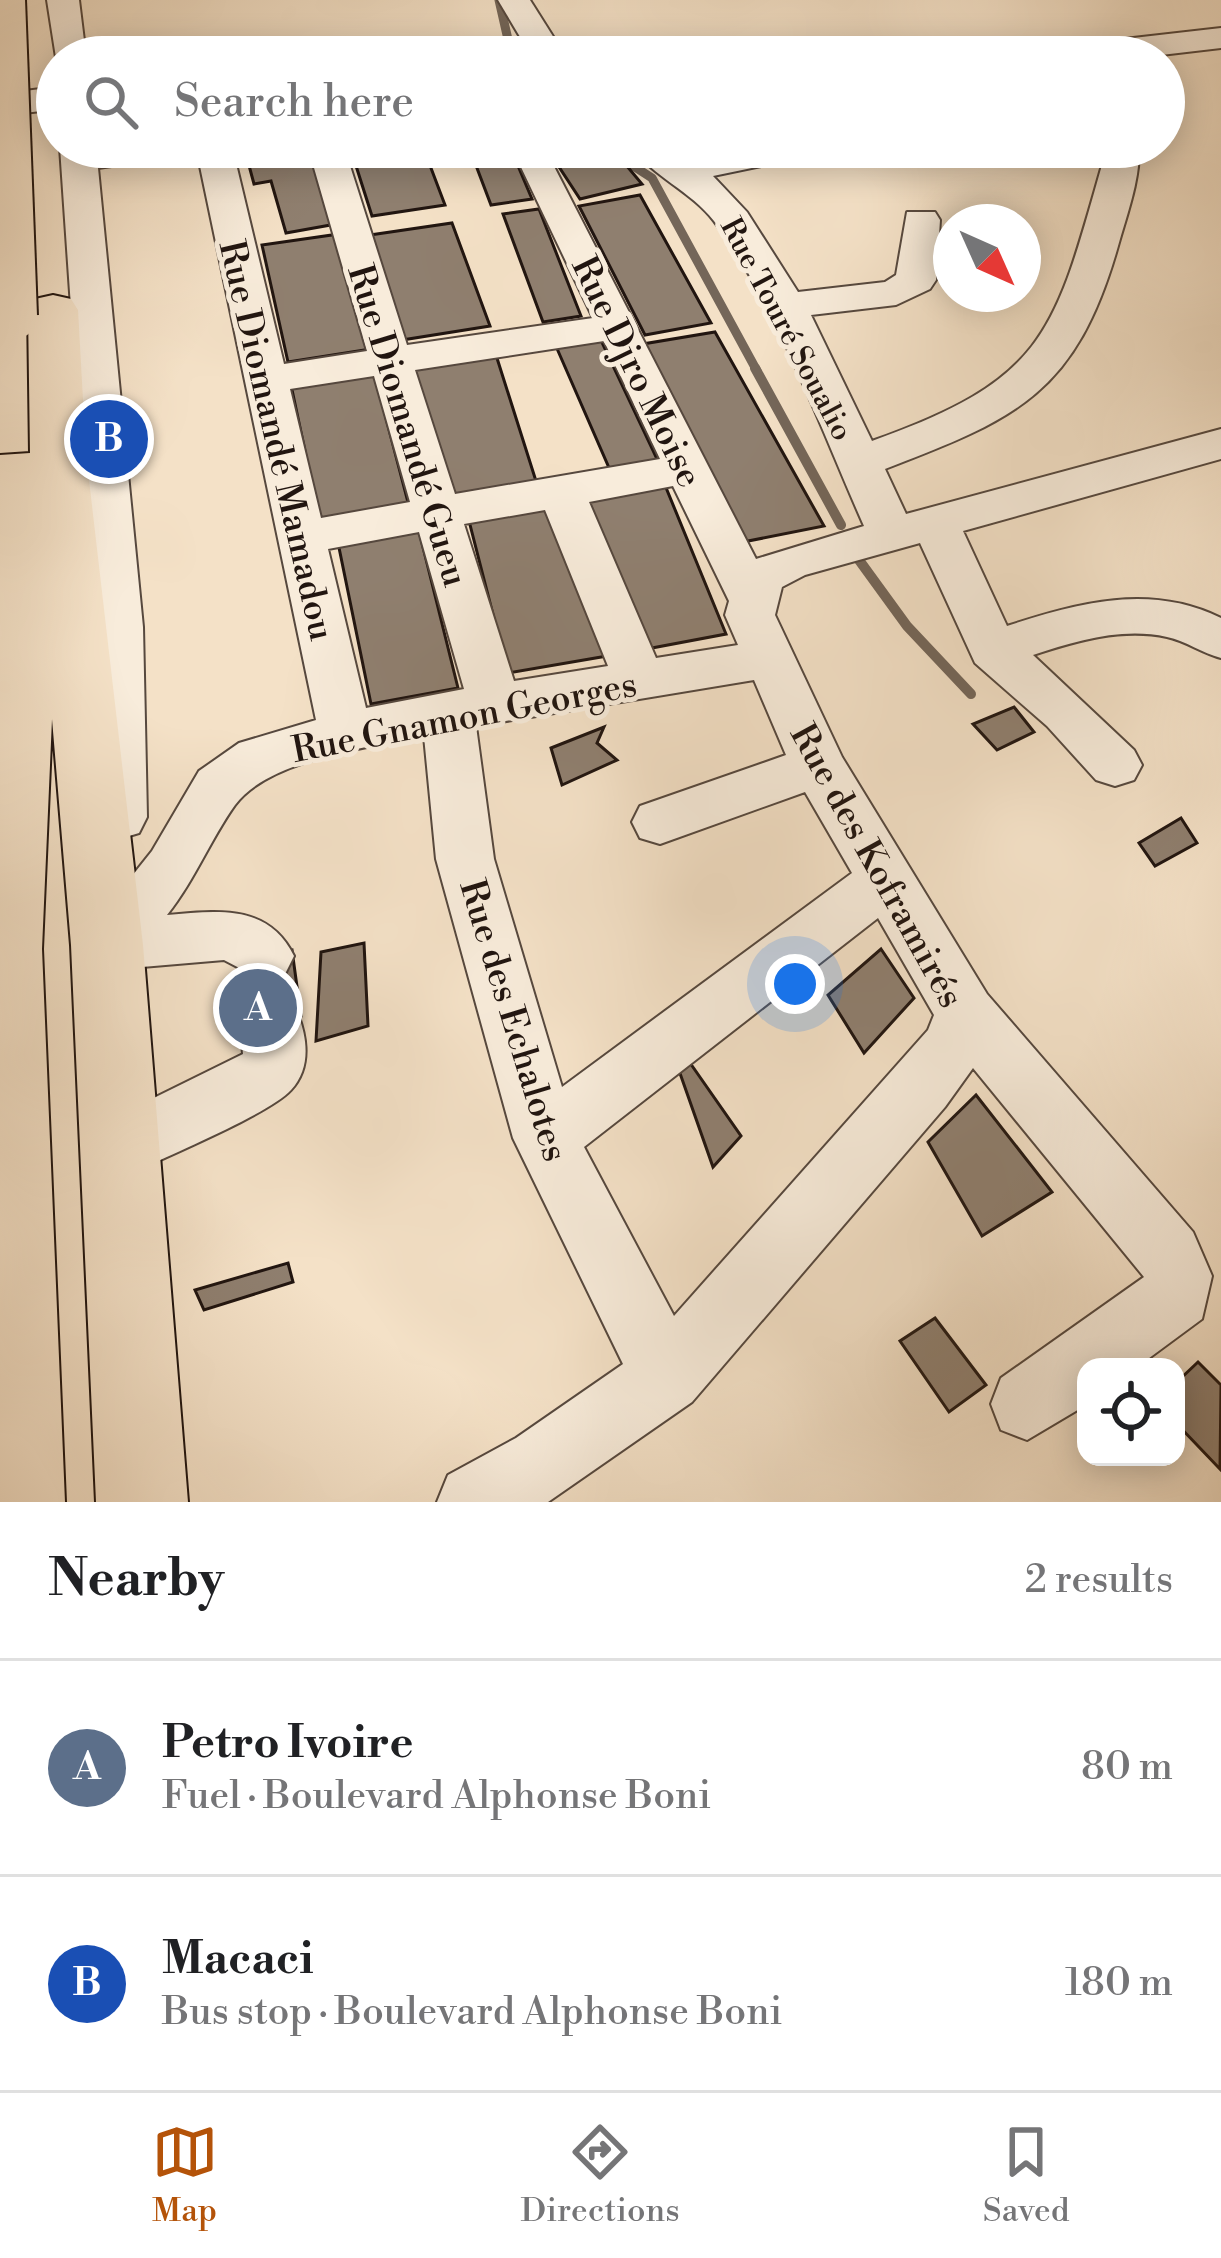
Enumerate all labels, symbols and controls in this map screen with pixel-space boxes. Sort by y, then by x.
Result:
search box [36,36,1185,168]
icon: search [78,69,144,135]
text: Search here [174,74,414,131]
north arrow [933,204,1041,312]
street label: Rue Touré Soualio [711,211,861,448]
street label: Rue Diomandé Mamadou [208,236,344,646]
street label: Rue Djro Moise [560,249,711,495]
street label: Rue Diomandé Gueu [336,259,477,593]
pin: B [70,394,148,484]
street label: Rue Gnamon Georges [288,663,641,774]
street label: Rue des Koframirés [779,716,973,1016]
street label: Rue des Echalotes [448,874,577,1167]
your location [765,954,825,1014]
pin: A [219,963,297,1053]
map controls [1077,1358,1185,1466]
button: locate [1077,1358,1185,1466]
text: Nearby [48,1548,224,1612]
text: 2 results [1025,1556,1173,1605]
text: Petro Ivoire [162,1715,413,1772]
text: A [73,1743,101,1792]
text: 80 m [1081,1743,1173,1792]
text: Fuel · Boulevard Alphonse Boni [162,1772,711,1821]
text: Macaci [162,1931,314,1988]
text: B [72,1959,102,2008]
text: 180 m [1065,1959,1173,2008]
text: Bus stop · Boulevard Alphonse Boni [162,1988,782,2037]
tab: Map [152,2119,218,2232]
tab: Directions [521,2119,680,2232]
tab: Saved [983,2119,1069,2232]

